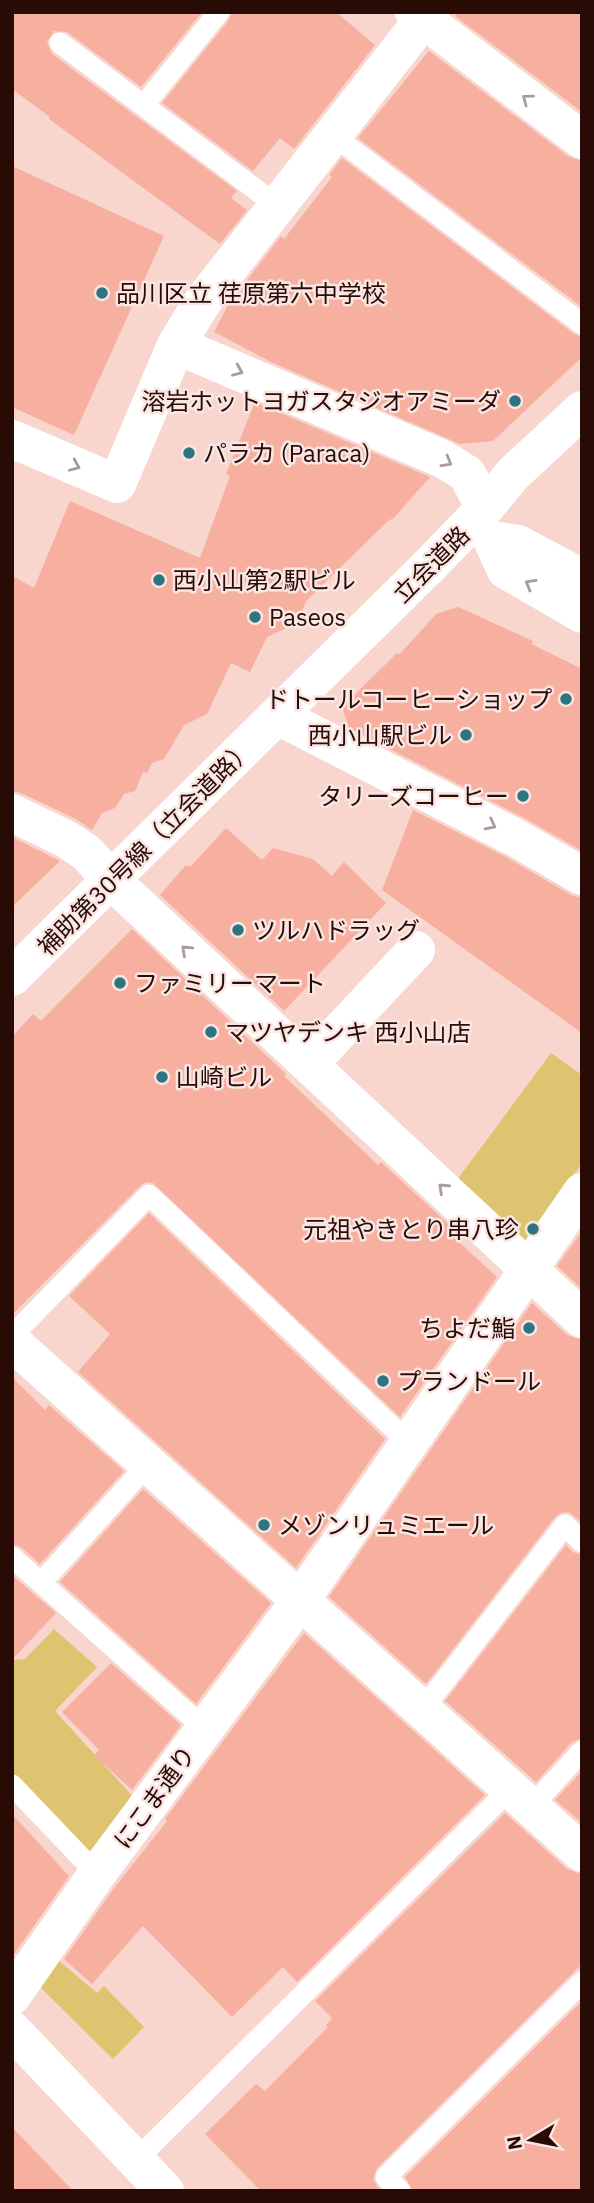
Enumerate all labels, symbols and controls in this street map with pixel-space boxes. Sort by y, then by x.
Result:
one-way arrow [523,94,535,107]
place label: 品川区立 荏原第六中学校 [116,277,386,309]
marker: 品川区立 荏原第六中学校 [94,285,110,301]
one-way arrow [232,363,244,377]
place label: 溶岩ホットヨガスタジオアミーダ [141,385,501,417]
marker: 溶岩ホットヨガスタジオアミーダ [507,393,523,409]
place label: パラカ (Paraca) [203,437,370,469]
marker: パラカ (Paraca) [181,445,197,461]
one-way arrow [440,454,453,467]
one-way arrow [68,458,80,472]
street label: 立会道路 [386,519,476,609]
place label: 西小山第2駅ビル [173,564,355,596]
marker: 西小山第2駅ビル [151,572,167,588]
one-way arrow [524,579,537,592]
place label: Paseos [269,601,346,633]
marker: Paseos [247,609,263,625]
place label: ドトールコーヒーショップ [265,683,552,715]
marker: ドトールコーヒーショップ [558,691,574,707]
place label: 西小山駅ビル [308,719,452,751]
marker: 西小山駅ビル [458,727,474,743]
street label: 補助第30号線（立会道路） [30,732,260,962]
place label: タリーズコーヒー [318,780,509,812]
marker: タリーズコーヒー [515,788,531,804]
one-way arrow [484,817,497,831]
place label: ツルハドラッグ [252,914,420,946]
marker: ツルハドラッグ [230,922,246,938]
one-way arrow [181,945,194,958]
place label: ファミリーマート [134,967,326,999]
marker: ファミリーマート [112,975,128,991]
place label: マツヤデンキ 西小山店 [225,1016,471,1048]
marker: マツヤデンキ 西小山店 [203,1024,219,1040]
place label: 山崎ビル [176,1061,272,1093]
marker: 山崎ビル [154,1069,170,1085]
one-way arrow [438,1184,451,1197]
place label: 元祖やきとり串八珍 [303,1213,519,1245]
marker: 元祖やきとり串八珍 [525,1221,541,1237]
place label: ちよだ鮨 [419,1312,515,1344]
marker: ちよだ鮨 [521,1320,537,1336]
place label: プランドール [397,1365,541,1397]
marker: プランドール [375,1373,391,1389]
place label: メゾンリュミエール [278,1509,494,1541]
marker: メゾンリュミエール [256,1517,272,1533]
street label: にこま通り [106,1739,202,1855]
north arrow [496,2105,566,2175]
text: N [501,2134,527,2152]

